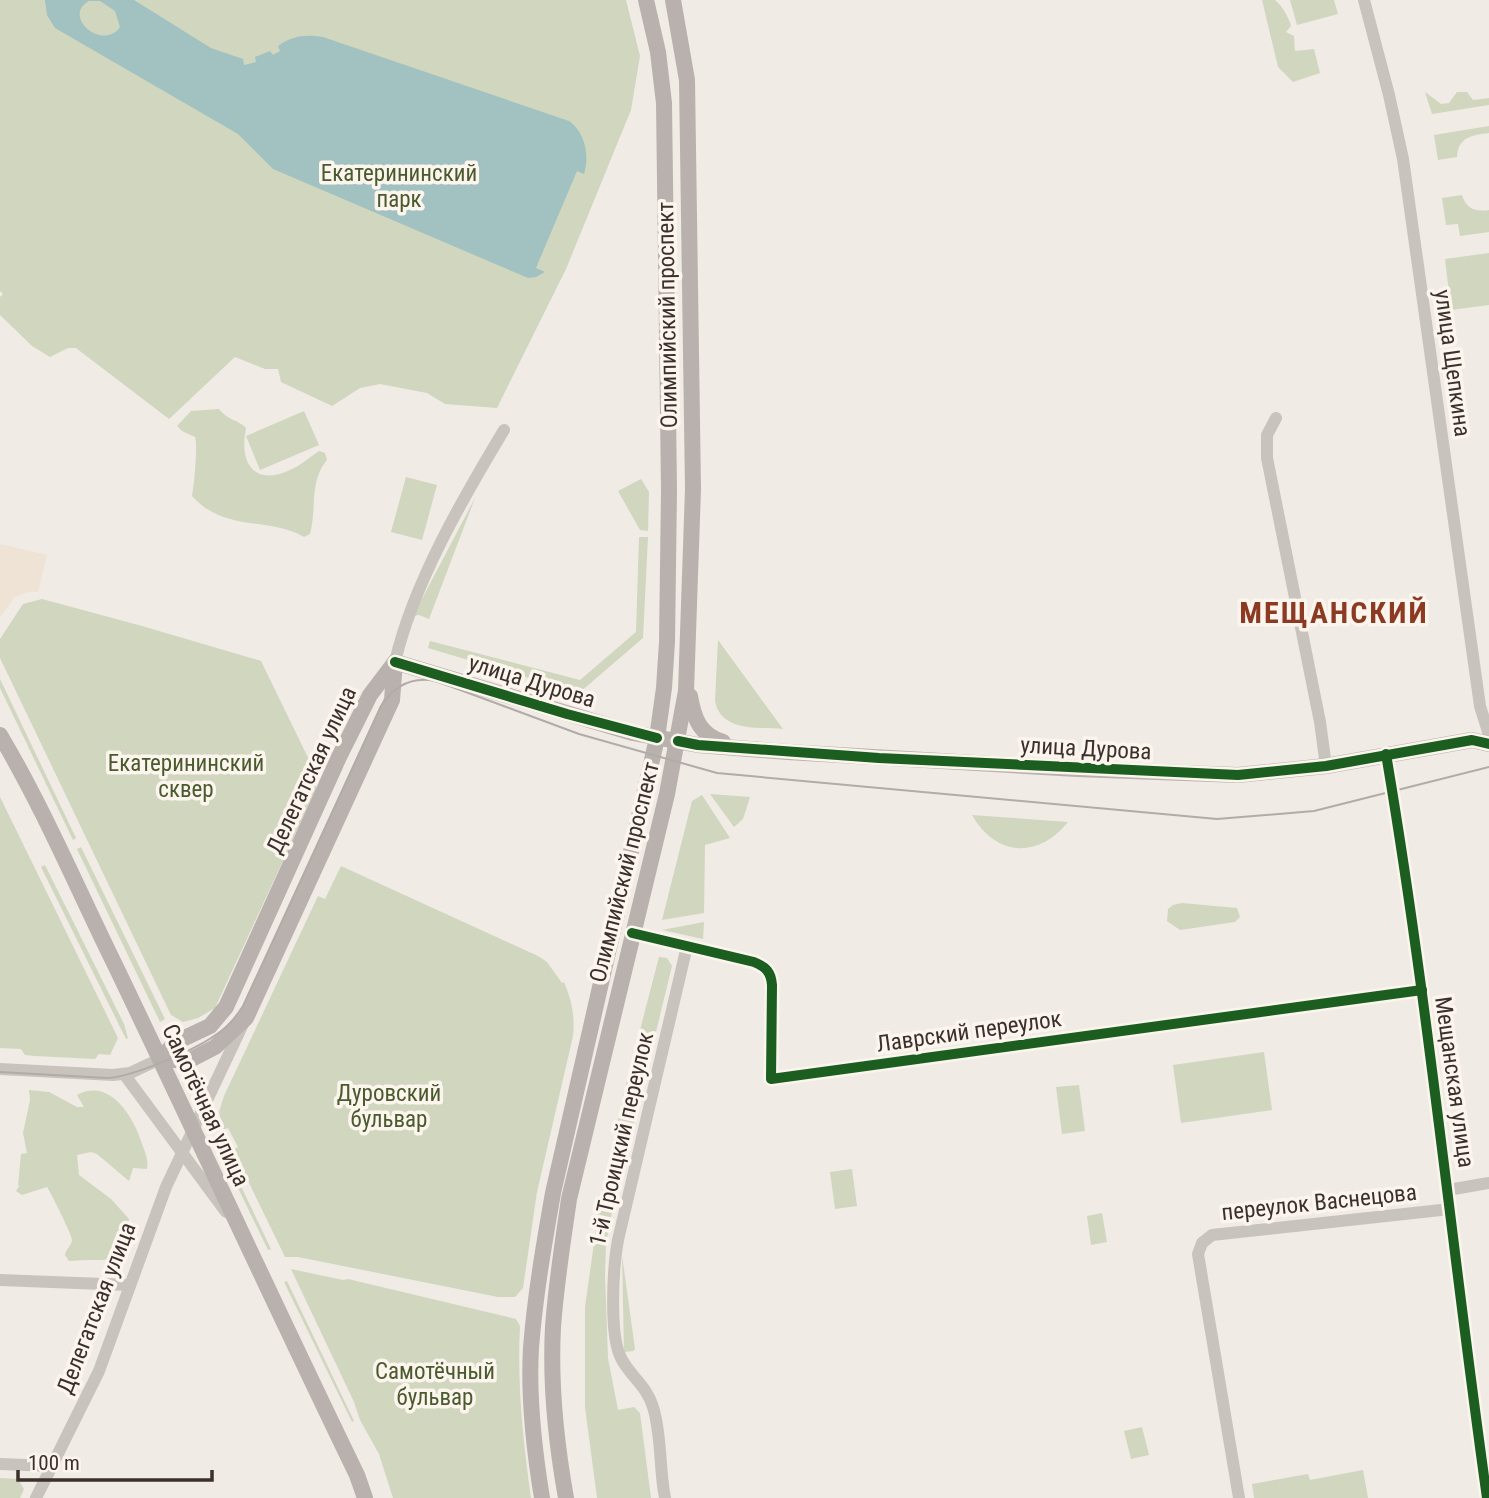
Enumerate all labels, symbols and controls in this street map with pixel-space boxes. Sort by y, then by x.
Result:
park label: Екатерининский парк [321,160,477,213]
street label: Олимпийский проспект [652,201,683,428]
street label: улица Щепкина [1429,288,1476,438]
district label: МЕЩАНСКИЙ [1239,595,1429,630]
street label: улица Дурова [465,649,599,714]
street label: Делегатская улица [261,682,362,858]
street label: улица Дурова [1020,732,1152,765]
park label: Екатерининский сквер [108,750,264,803]
street label: Олимпийский проспект [584,759,665,985]
street label: Мещанская улица [1429,995,1480,1169]
street label: Лаврский переулок [875,1005,1063,1058]
street label: Самотёчная улица [156,1020,255,1191]
street label: 1-й Троицкий переулок [584,1030,659,1249]
park label: Дуровский бульвар [337,1080,441,1133]
street label: переулок Васнецова [1220,1179,1418,1226]
street label: Делегатская улица [51,1219,142,1398]
park label: Самотёчный бульвар [375,1358,495,1411]
scale bar [18,1438,212,1482]
text: 100 m [28,1451,80,1475]

